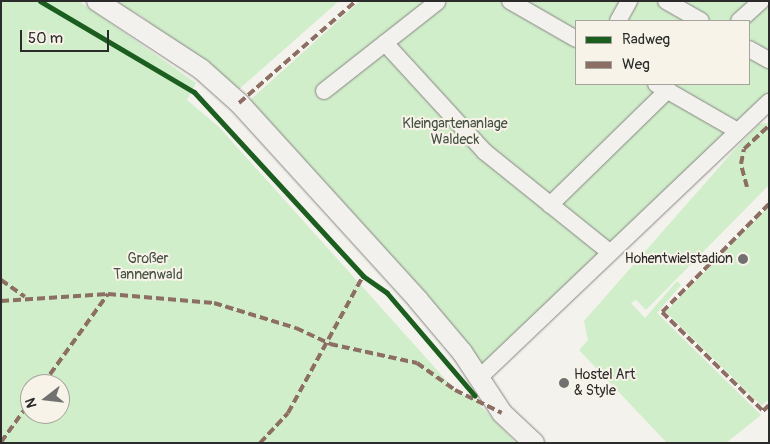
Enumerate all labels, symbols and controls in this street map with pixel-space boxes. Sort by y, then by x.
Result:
scale bar [22,20,111,52]
legend [575,20,750,85]
text: 50 m [28,29,63,48]
text: Radweg [622,30,670,49]
text: Weg [622,55,650,74]
park label: Kleingartenanlage Waldeck [402,116,508,148]
park label: Großer Tannenwald [113,251,183,284]
place label: Hohentwielstadion [625,251,733,267]
marker: Hohentwielstadion [737,253,749,265]
place label: Hostel Art & Style [574,367,635,400]
north arrow [20,374,70,424]
marker: Hostel Art & Style [558,377,570,389]
text: N [22,396,41,410]

